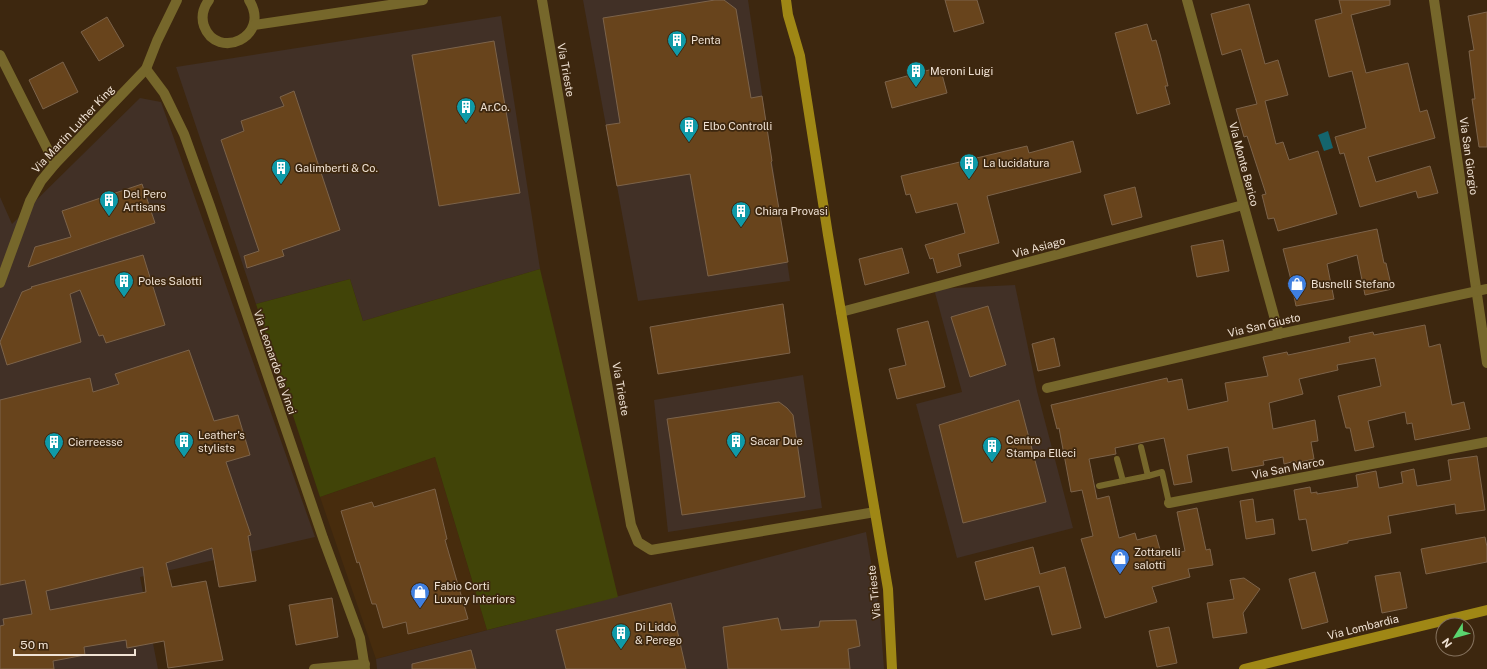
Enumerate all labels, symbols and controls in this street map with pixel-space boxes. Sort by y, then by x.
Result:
building icon: Penta [666,29,688,57]
place label: Penta [691,34,721,46]
street label: Via Trieste [555,42,577,98]
building icon: Meroni Luigi [905,60,927,88]
place label: Meroni Luigi [930,65,993,77]
street label: Via Martin Luther King [29,83,117,175]
building icon: Ar.Co. [455,96,477,124]
place label: Ar.Co. [480,101,510,113]
building icon: Elbo Controlli [678,115,700,143]
street label: Via San Giorgio [1458,116,1480,196]
place label: Elbo Controlli [703,120,772,132]
street label: Via Monte Berico [1227,121,1261,207]
building icon: La lucidatura [958,152,980,180]
building icon: Galimberti & Co. [270,157,292,185]
place label: La lucidatura [983,157,1049,169]
place label: Galimberti & Co. [295,162,378,174]
place label: Del Pero Artisans [123,188,166,213]
building icon: Del Pero Artisans [98,189,120,217]
building icon: Chiara Provasi [730,200,752,228]
place label: Chiara Provasi [755,205,828,217]
street label: Via Asiago [1011,234,1067,260]
building icon: Poles Salotti [113,270,135,298]
shop icon: Busnelli Stefano [1286,273,1308,301]
place label: Poles Salotti [138,275,202,287]
place label: Busnelli Stefano [1311,278,1395,290]
street label: Via Leonardo da Vinci [251,308,299,416]
street label: Via San Giusto [1226,311,1302,339]
street label: Via Trieste [610,361,632,417]
place label: Leather's stylists [198,429,245,454]
building icon: Leather's stylists [173,430,195,458]
building icon: Sacar Due [725,430,747,458]
building icon: Cierreesse [43,431,65,459]
place label: Centro Stampa Elleci [1006,434,1076,459]
place label: Sacar Due [750,435,803,447]
building icon: Centro Stampa Elleci [981,435,1003,463]
place label: Cierreesse [68,436,123,448]
street label: Via San Marco [1251,455,1325,481]
place label: Zottarelli salotti [1134,546,1180,571]
shop icon: Zottarelli salotti [1109,547,1131,575]
street label: Via Trieste [865,564,883,620]
place label: Fabio Corti Luxury Interiors [434,580,515,605]
shop icon: Fabio Corti Luxury Interiors [409,581,431,609]
street label: Via Lombardia [1326,612,1400,642]
north arrow [1435,617,1475,657]
place label: Di Liddo & Perego [635,621,682,646]
building icon: Di Liddo & Perego [610,622,632,650]
scale bar [14,631,135,657]
text: N [1440,636,1454,650]
text: 50 m [20,638,48,652]

